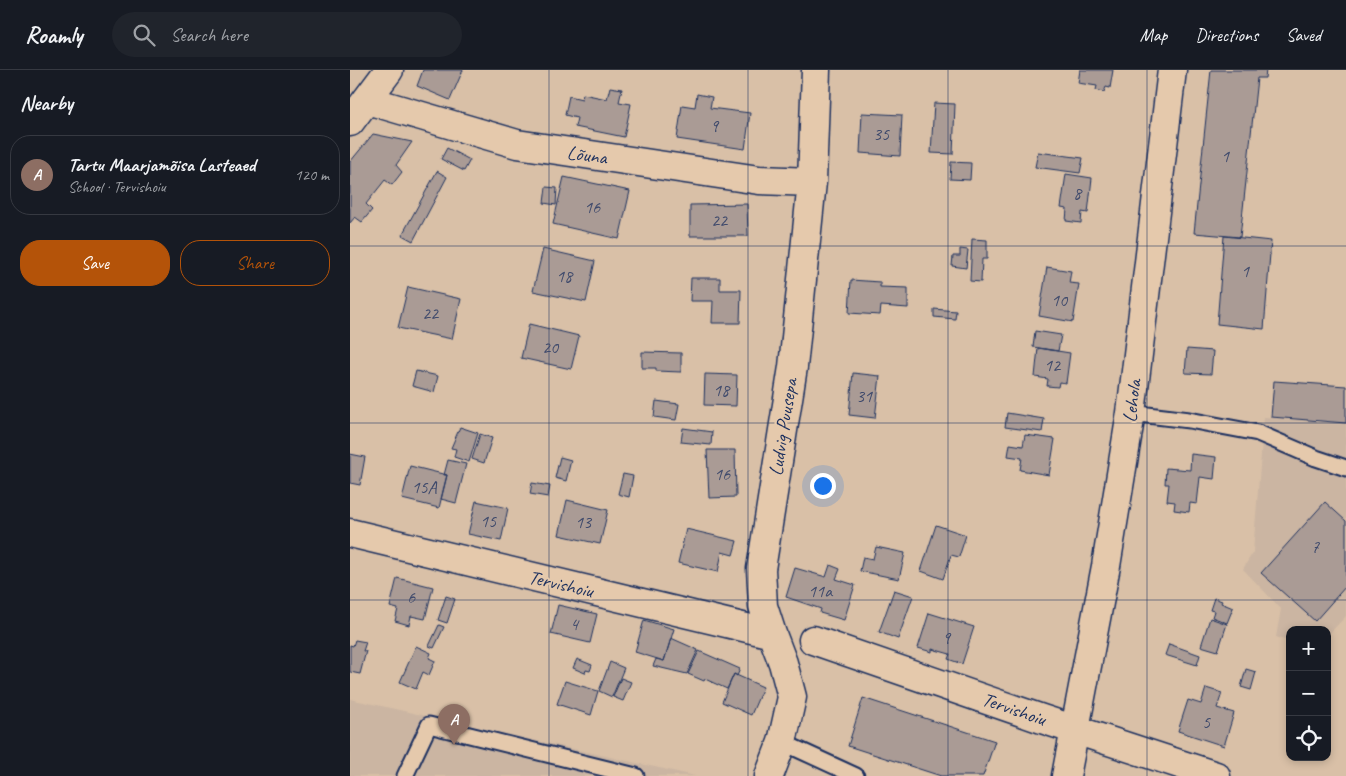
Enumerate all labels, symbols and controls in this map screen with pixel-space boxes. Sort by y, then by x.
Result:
search box [112,12,462,57]
text: Roamly [25,20,82,50]
icon: search [130,21,158,49]
text: Search here [170,23,248,47]
text: Map [1140,24,1167,46]
text: Directions [1195,24,1258,46]
text: Saved [1286,24,1321,46]
text: Nearby [20,90,73,116]
house number: 9 [710,115,720,137]
house number: 35 [873,123,890,145]
street label: Lõuna [565,140,611,170]
house number: 1 [1221,145,1230,167]
text: Tartu Maarjamõisa Lasteaed [68,153,255,177]
text: A [33,165,41,185]
text: 120 m [295,165,329,185]
text: School · Tervishoiu [68,177,166,197]
house number: 8 [1073,182,1083,204]
house number: 16 [584,196,601,218]
house number: 22 [711,209,729,231]
button: Save [20,240,170,286]
button: Share [180,240,330,286]
house number: 1 [1241,260,1250,282]
house number: 18 [556,265,574,287]
house number: 10 [1051,289,1069,311]
house number: 22 [422,302,440,324]
house number: 20 [542,336,560,358]
house number: 12 [1044,354,1062,376]
street label: Ludvig Puusepa [763,375,803,477]
street label: Lehola [1117,376,1147,424]
house number: 18 [713,379,731,401]
house number: 31 [856,385,873,407]
house number: 16 [714,463,731,485]
your location [810,473,836,499]
house number: 15A [411,476,438,498]
house number: 15 [480,510,497,532]
house number: 13 [575,511,593,533]
house number: 7 [1311,536,1320,558]
street label: Tervishoiu [526,564,597,604]
house number: 11a [808,580,833,602]
house number: 6 [407,586,416,608]
house number: 4 [570,613,580,635]
map controls [1286,626,1331,761]
button: + [1286,626,1331,671]
house number: 9 [942,627,952,649]
button: − [1286,671,1331,716]
street label: Tervishoiu [979,686,1051,732]
pin: A [438,704,470,745]
house number: 5 [1202,711,1211,733]
button: locate [1286,716,1331,761]

